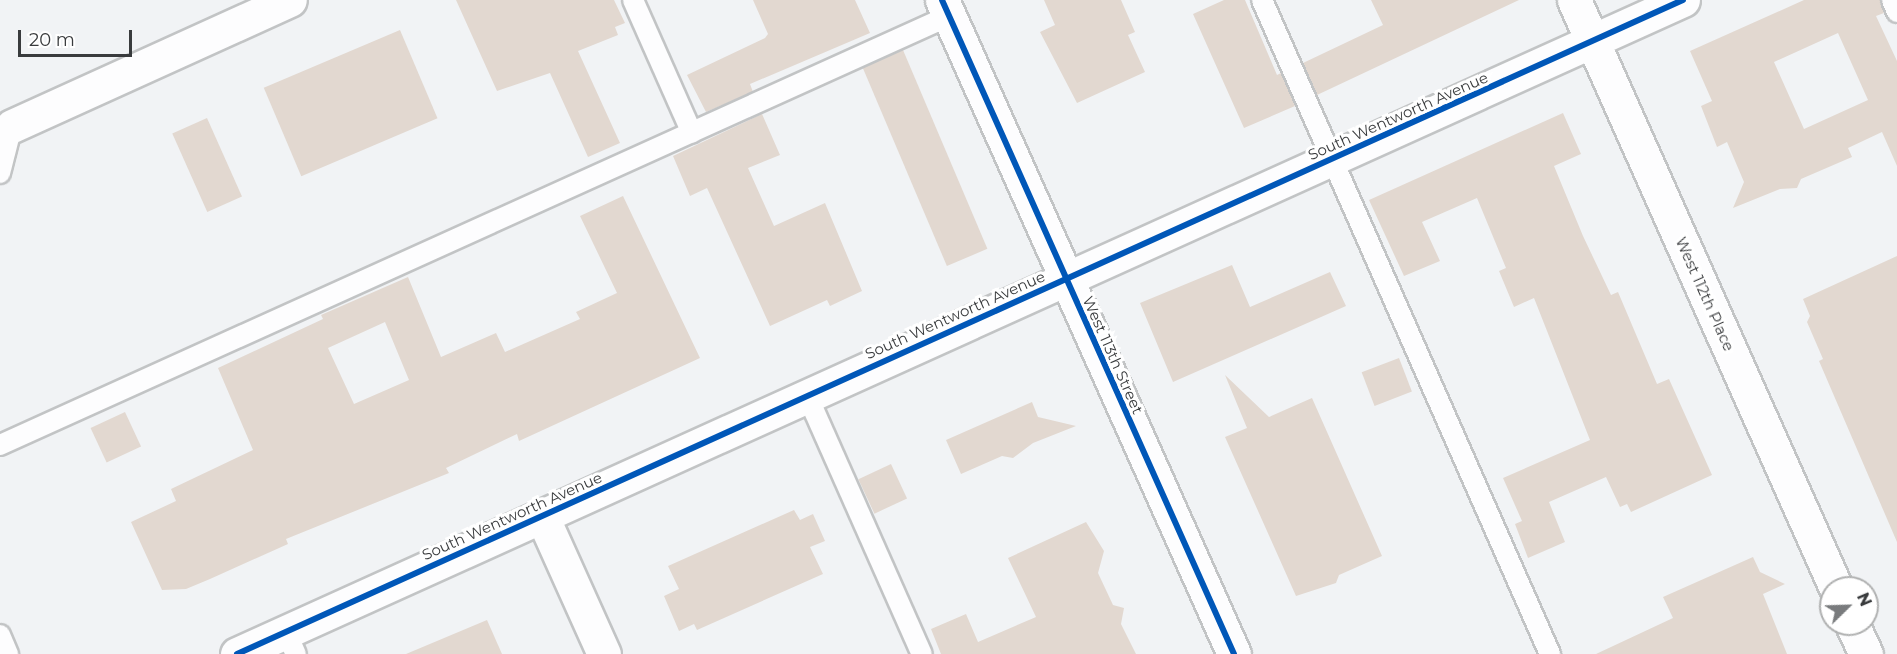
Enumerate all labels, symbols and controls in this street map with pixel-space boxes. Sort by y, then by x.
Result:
scale bar [21,18,135,56]
text: 20 m [29,29,75,51]
street label: South Wentworth Avenue [1305,68,1491,164]
street label: West 112th Place [1672,234,1738,354]
street label: South Wentworth Avenue [862,267,1048,363]
street label: West 113th Street [1079,293,1147,417]
street label: South Wentworth Avenue [419,468,605,564]
north arrow [1819,576,1879,636]
text: N [1853,590,1875,609]

